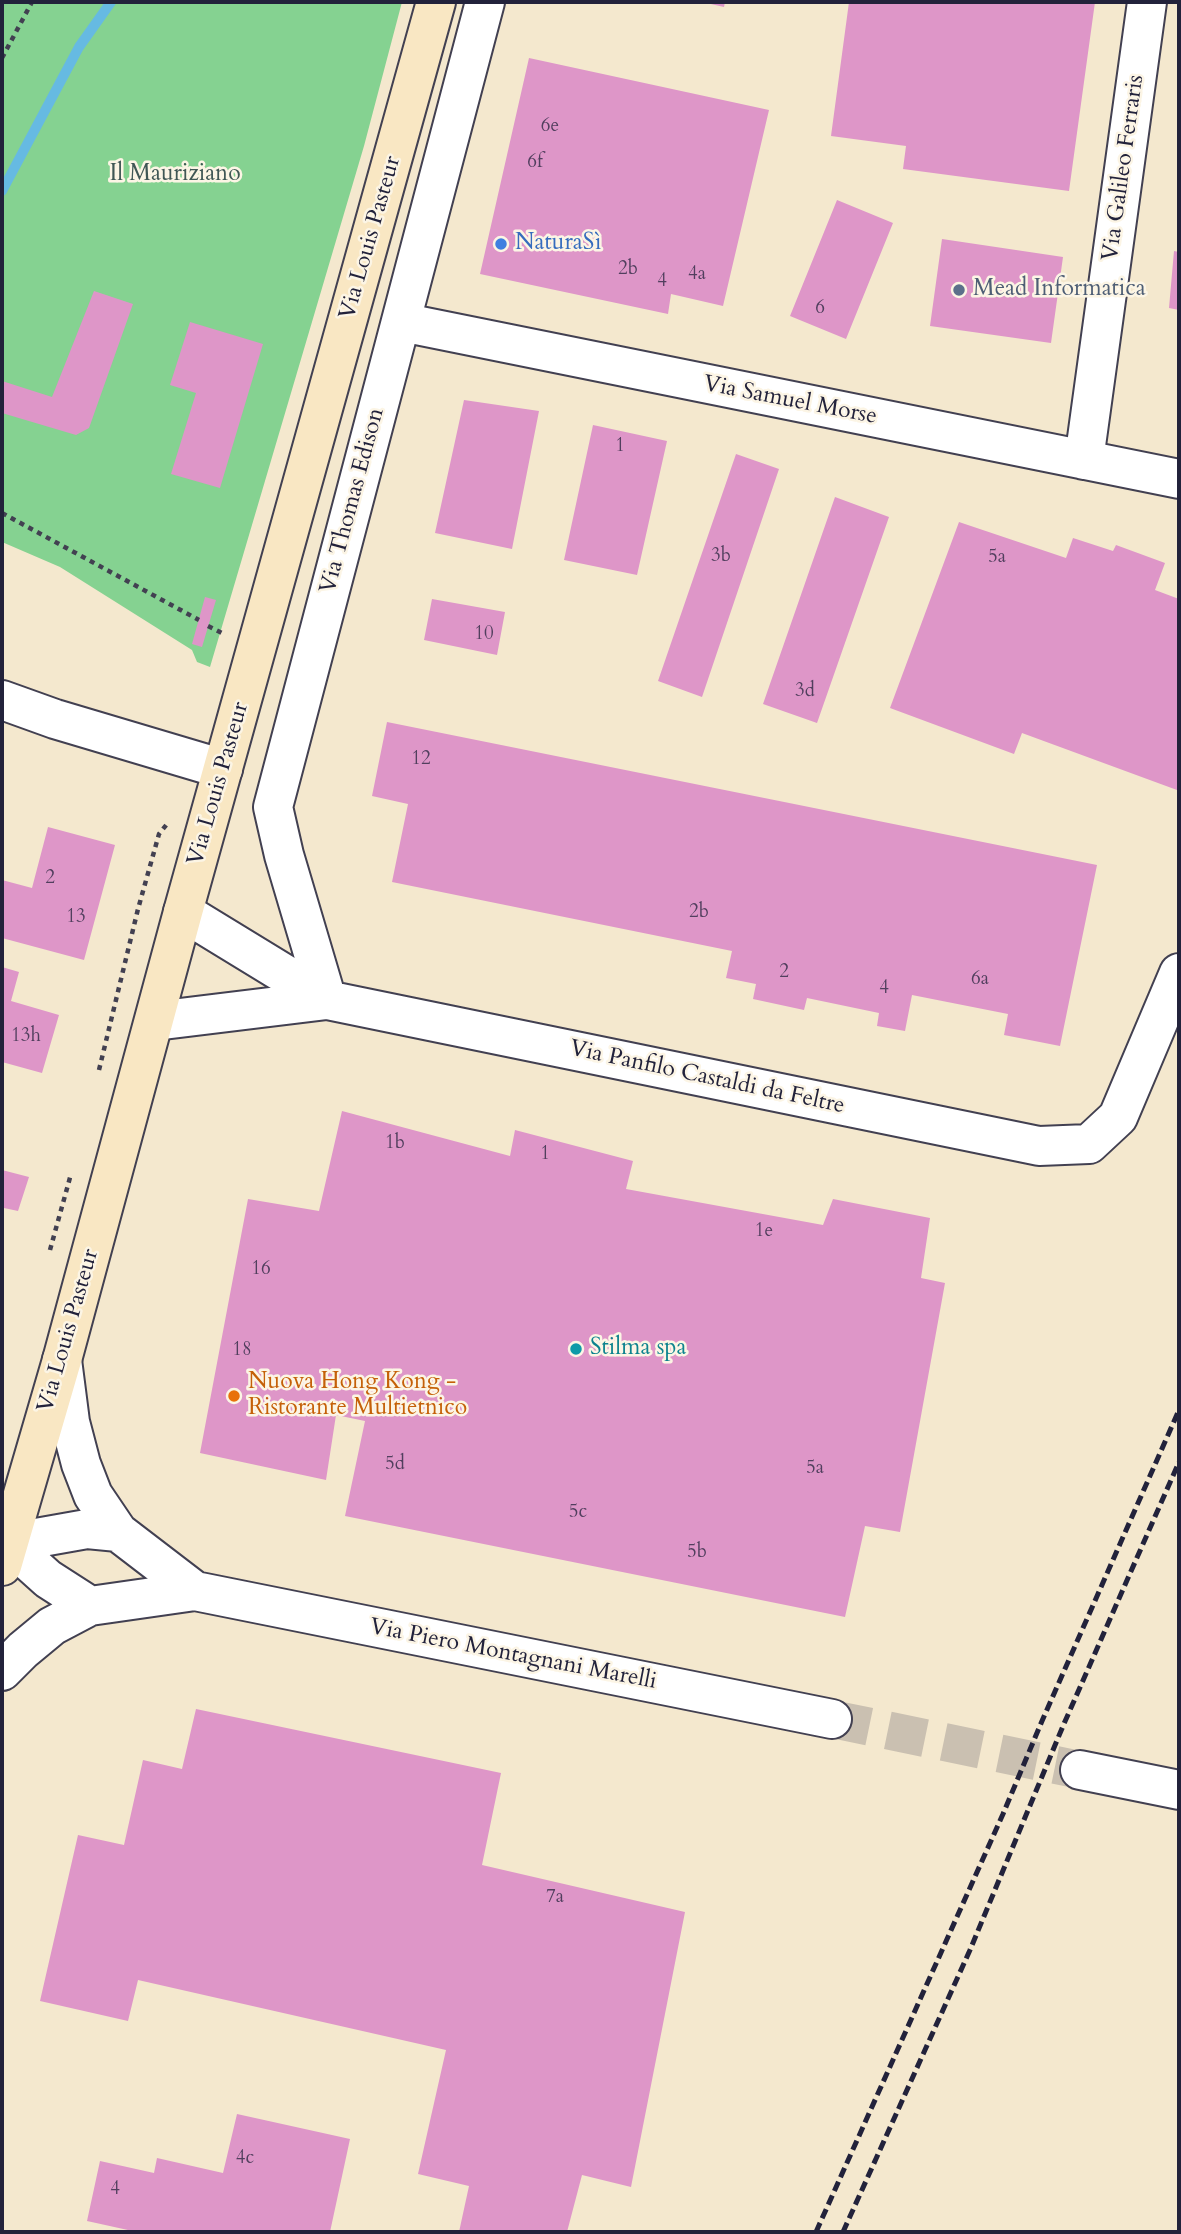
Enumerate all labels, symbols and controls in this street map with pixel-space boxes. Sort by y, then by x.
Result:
street label: Via Galileo Ferraris [1097,73,1151,263]
house number: 6e [541,116,559,138]
house number: 6f [527,152,543,174]
street label: Via Louis Pasteur [334,153,408,323]
park label: Il Mauriziano [109,161,241,189]
place label: NaturaSì [515,230,601,258]
marker: NaturaSì [493,236,509,252]
house number: 2b [618,259,638,281]
house number: 4a [688,264,706,286]
house number: 4 [657,271,667,293]
place label: Mead Informatica [973,276,1146,304]
marker: Mead Informatica [951,282,967,298]
house number: 6 [815,298,825,320]
street label: Via Samuel Morse [701,371,879,431]
street label: Via Thomas Edison [315,405,391,597]
house number: 1 [615,436,625,458]
house number: 3b [711,546,731,568]
house number: 5a [988,547,1006,569]
house number: 10 [474,624,494,646]
house number: 3d [795,681,815,703]
street label: Via Louis Pasteur [182,699,256,869]
house number: 12 [411,749,431,771]
house number: 2 [45,868,55,890]
house number: 2b [689,902,709,924]
house number: 13 [66,907,86,929]
house number: 2 [779,962,789,984]
house number: 6a [971,969,989,991]
house number: 4 [879,978,889,1000]
house number: 13h [11,1026,41,1048]
street label: Via Panfilo Castaldi da Feltre [567,1035,847,1121]
house number: 1b [385,1133,405,1155]
house number: 1 [540,1144,550,1166]
house number: 1e [755,1221,773,1243]
street label: Via Louis Pasteur [32,1246,106,1416]
house number: 16 [251,1259,271,1281]
place label: Stilma spa [590,1335,687,1363]
house number: 18 [232,1340,252,1362]
marker: Stilma spa [568,1341,584,1357]
place label: Nuova Hong Kong - Ristorante Multietnico [248,1369,467,1423]
marker: Nuova Hong Kong - Ristorante Multietnico [226,1388,242,1404]
house number: 5d [385,1454,405,1476]
house number: 5a [806,1458,824,1480]
house number: 5c [569,1502,587,1524]
house number: 5b [687,1542,707,1564]
street label: Via Piero Montagnani Marelli [367,1614,659,1696]
house number: 7a [546,1887,564,1909]
house number: 4c [236,2148,254,2170]
house number: 4 [110,2179,120,2201]

